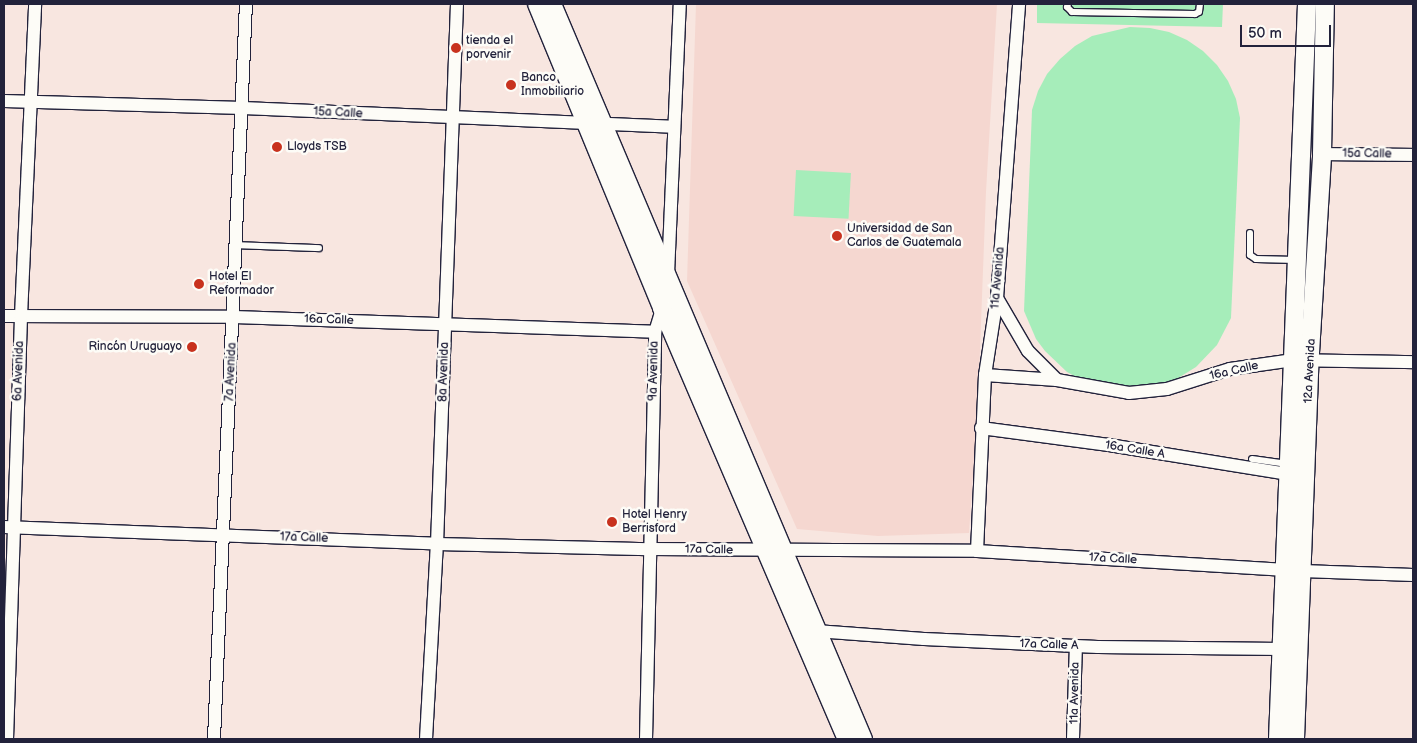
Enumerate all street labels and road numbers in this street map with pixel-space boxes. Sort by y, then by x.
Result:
street label: 15a Calle [313,105,363,121]
street label: 15a Calle [1342,146,1392,162]
street label: 11a Avenida [988,246,1008,310]
street label: 16a Calle [304,312,354,328]
street label: 12a Avenida [1301,338,1319,404]
street label: 6a Avenida [11,341,27,401]
street label: 9a Avenida [646,341,662,401]
street label: 7a Avenida [222,342,240,402]
street label: 8a Avenida [436,342,452,402]
street label: 16a Calle [1208,358,1260,384]
street label: 16a Calle A [1104,438,1166,462]
street label: 17a Calle [280,530,328,546]
street label: 17a Calle [685,542,733,558]
street label: 17a Calle [1089,551,1137,567]
street label: 17a Calle A [1019,637,1079,653]
street label: 11a Avenida [1067,662,1083,724]

